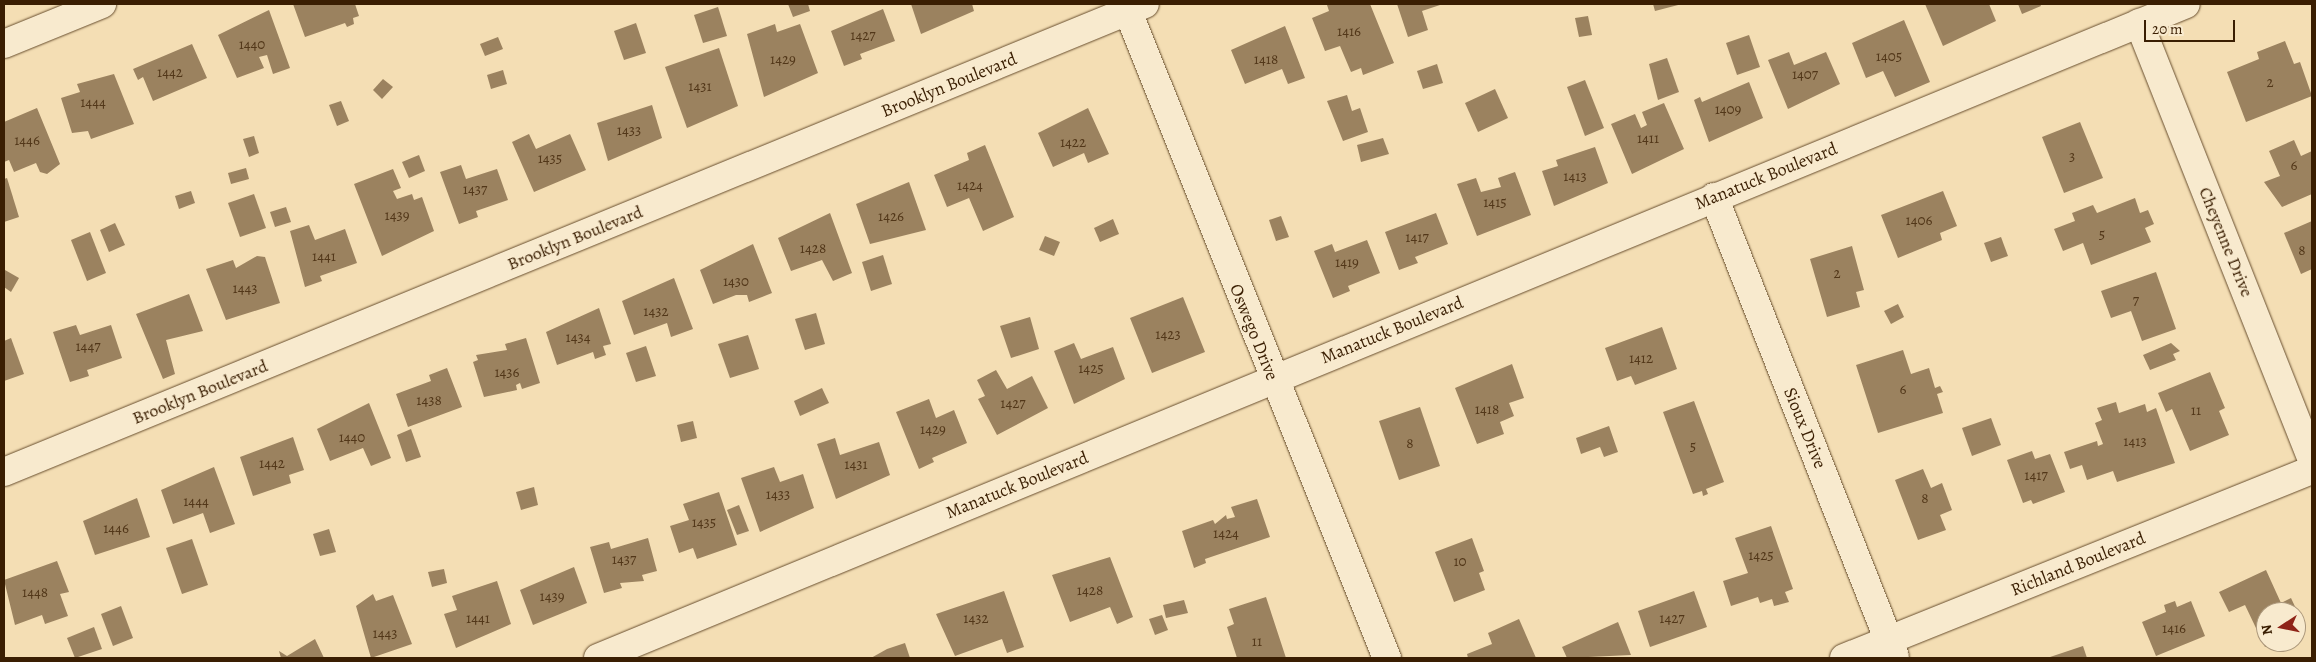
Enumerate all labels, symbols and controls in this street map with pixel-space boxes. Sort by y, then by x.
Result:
scale bar [2146,10,2237,42]
text: 20 m [2152,19,2183,39]
house number: 1416 [1337,23,1361,41]
house number: 1427 [850,27,876,45]
house number: 1440 [239,36,265,54]
street label: Brooklyn Boulevard [878,48,1020,122]
house number: 1405 [1876,48,1902,66]
house number: 1429 [770,51,796,69]
house number: 1418 [1254,51,1278,69]
house number: 1442 [157,64,183,82]
house number: 1407 [1792,66,1818,84]
house number: 2 [2266,74,2274,92]
house number: 1431 [688,78,712,96]
house number: 1444 [80,94,106,112]
house number: 1409 [1715,101,1741,119]
house number: 1433 [617,122,641,140]
house number: 1411 [1637,130,1659,148]
house number: 1446 [14,132,40,150]
house number: 1422 [1060,134,1086,152]
street label: Manatuck Boulevard [1692,138,1840,214]
house number: 3 [2069,148,2075,166]
house number: 1435 [538,150,562,168]
house number: 6 [2291,157,2297,175]
house number: 1413 [1563,168,1587,186]
house number: 1424 [957,177,983,195]
house number: 1437 [463,181,487,199]
street label: Cheyenne Drive [2194,184,2258,300]
house number: 1415 [1483,194,1507,212]
street label: Brooklyn Boulevard [504,201,646,275]
house number: 1439 [385,207,409,225]
house number: 1426 [878,208,904,226]
house number: 1406 [1906,212,1932,230]
house number: 5 [2099,226,2105,244]
house number: 1417 [1405,229,1429,247]
house number: 1428 [800,240,826,258]
house number: 8 [2298,242,2306,260]
house number: 1441 [312,248,336,266]
house number: 1419 [1335,254,1359,272]
house number: 2 [1833,265,1841,283]
house number: 1430 [723,273,749,291]
house number: 1443 [233,280,257,298]
street label: Oswego Drive [1225,281,1283,383]
street label: Manatuck Boulevard [1318,292,1466,368]
house number: 7 [2133,292,2139,310]
house number: 1432 [643,303,669,321]
house number: 1423 [1155,326,1181,344]
house number: 1434 [566,329,590,347]
house number: 1447 [75,338,101,356]
house number: 1412 [1629,350,1653,368]
street label: Brooklyn Boulevard [129,355,271,429]
house number: 1425 [1078,360,1104,378]
house number: 1436 [494,364,520,382]
house number: 6 [1900,381,1906,399]
street label: Sioux Drive [1779,384,1831,472]
house number: 1438 [416,392,442,410]
house number: 1427 [1000,395,1026,413]
house number: 1418 [1475,401,1499,419]
house number: 11 [2191,402,2201,420]
house number: 1429 [920,421,946,439]
house number: 1440 [339,429,365,447]
house number: 1413 [2123,433,2147,451]
house number: 8 [1406,435,1414,453]
house number: 5 [1690,438,1696,456]
street label: Manatuck Boulevard [943,447,1091,523]
house number: 1442 [259,455,285,473]
house number: 1431 [844,456,868,474]
house number: 1417 [2024,467,2048,485]
house number: 1433 [766,486,790,504]
house number: 8 [1921,490,1929,508]
house number: 1444 [183,493,209,511]
house number: 1435 [692,514,716,532]
house number: 1446 [103,520,129,538]
house number: 1424 [1213,525,1239,543]
street label: Richland Boulevard [2008,527,2148,601]
house number: 1425 [1748,547,1774,565]
house number: 1437 [612,551,636,569]
house number: 10 [1453,553,1467,571]
house number: 1428 [1077,582,1103,600]
house number: 1448 [22,584,48,602]
house number: 1439 [540,588,564,606]
north arrow [2256,602,2306,652]
house number: 1441 [466,610,490,628]
house number: 1432 [963,610,989,628]
house number: 1427 [1659,610,1685,628]
house number: 1416 [2162,620,2186,638]
text: N [2256,623,2277,637]
house number: 1443 [373,625,397,643]
house number: 11 [1252,633,1262,651]

